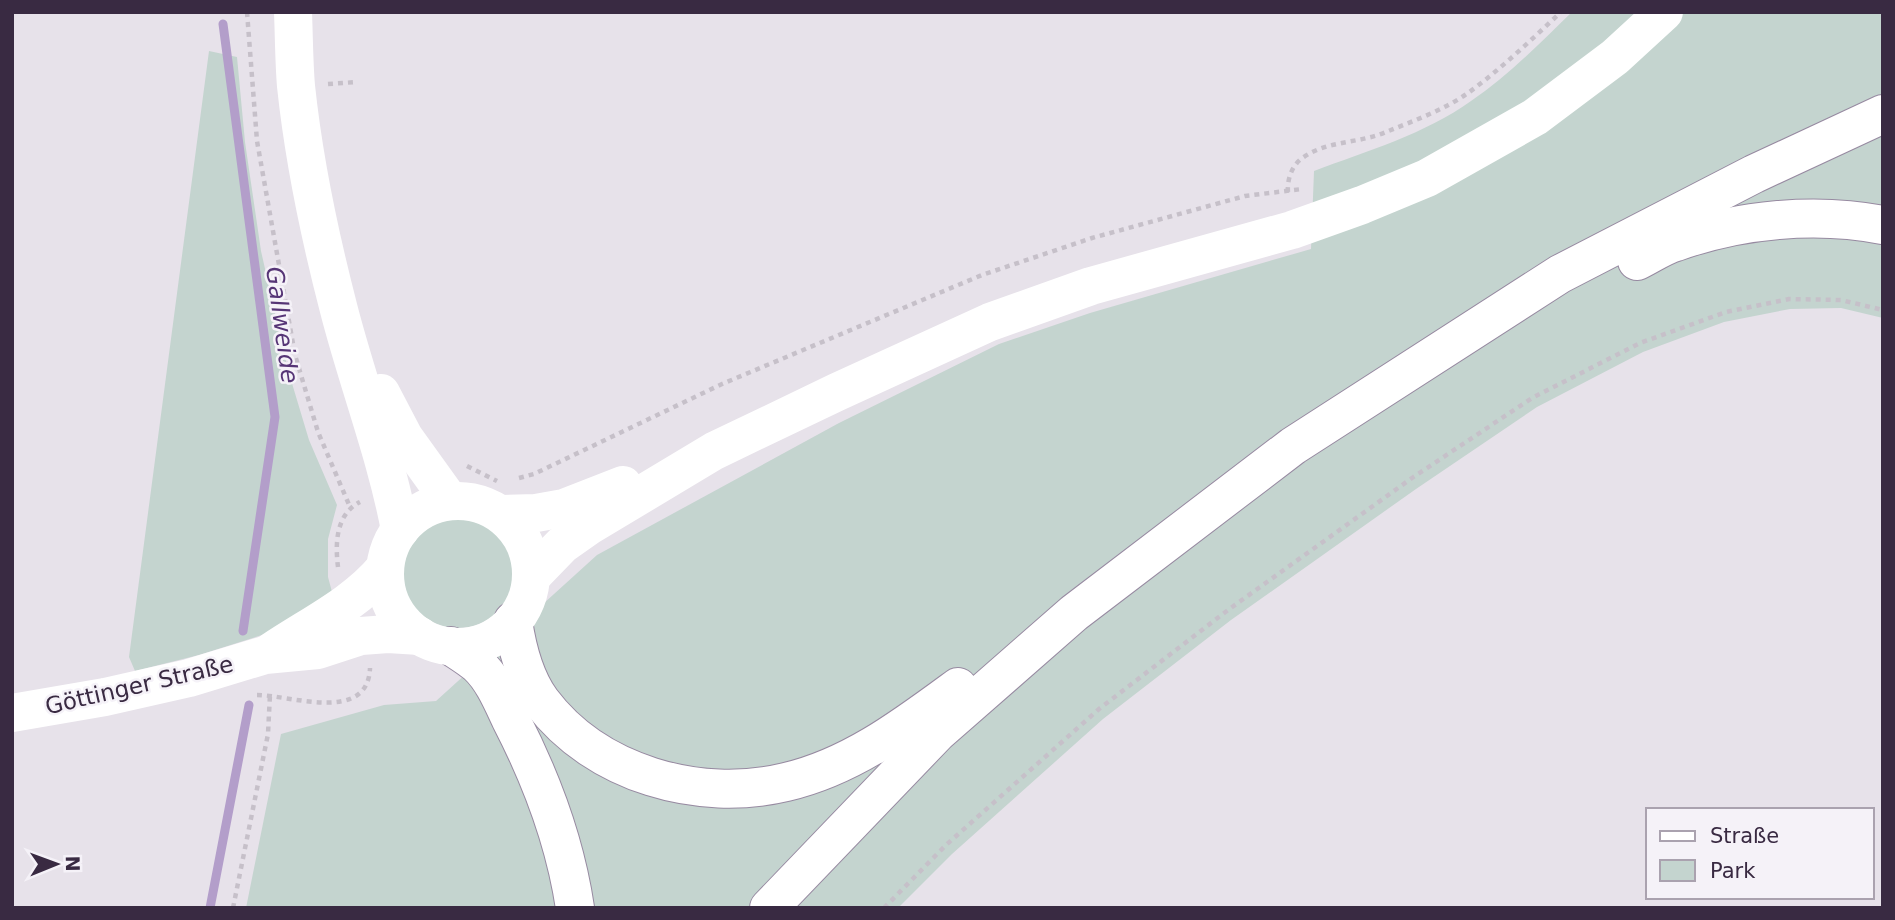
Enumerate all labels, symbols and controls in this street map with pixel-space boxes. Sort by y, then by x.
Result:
water label: Gallweide [260,265,304,385]
street label: Göttinger Straße [42,651,236,719]
legend [1646,808,1874,899]
text: Straße [1710,824,1779,848]
north arrow [21,829,91,899]
text: N [62,856,84,872]
text: Park [1710,859,1756,883]

